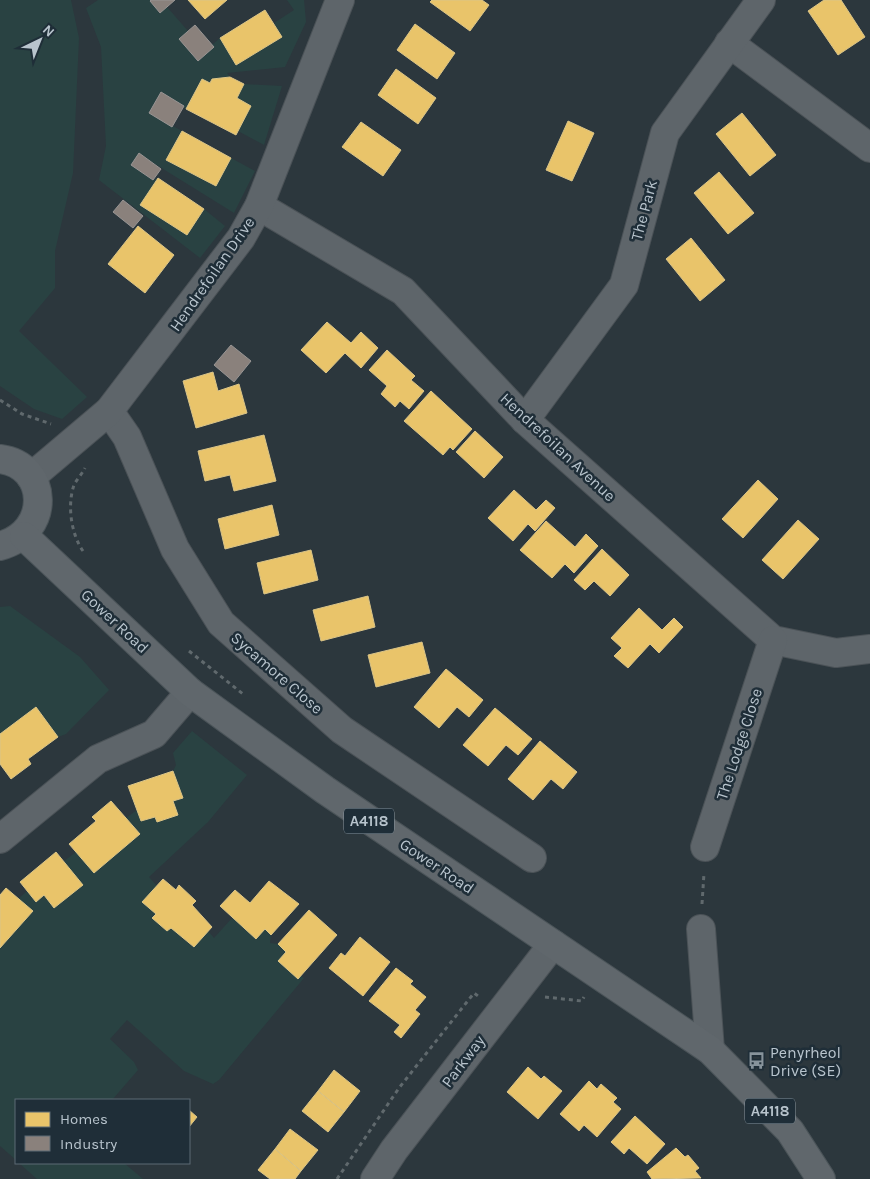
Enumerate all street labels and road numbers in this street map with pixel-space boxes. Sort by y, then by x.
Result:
street label: The Park [627,178,661,242]
street label: Hendrefoilan Drive [165,213,259,335]
street label: Hendrefoilan Avenue [497,389,619,505]
street label: Gower Road [77,585,153,657]
street label: Sycamore Close [227,628,327,718]
street label: The Lodge Close [712,686,766,802]
road number: A4118 [344,808,394,834]
street label: Gower Road [396,834,478,898]
street label: Parkway [437,1031,489,1091]
road number: A4118 [745,1098,795,1124]

